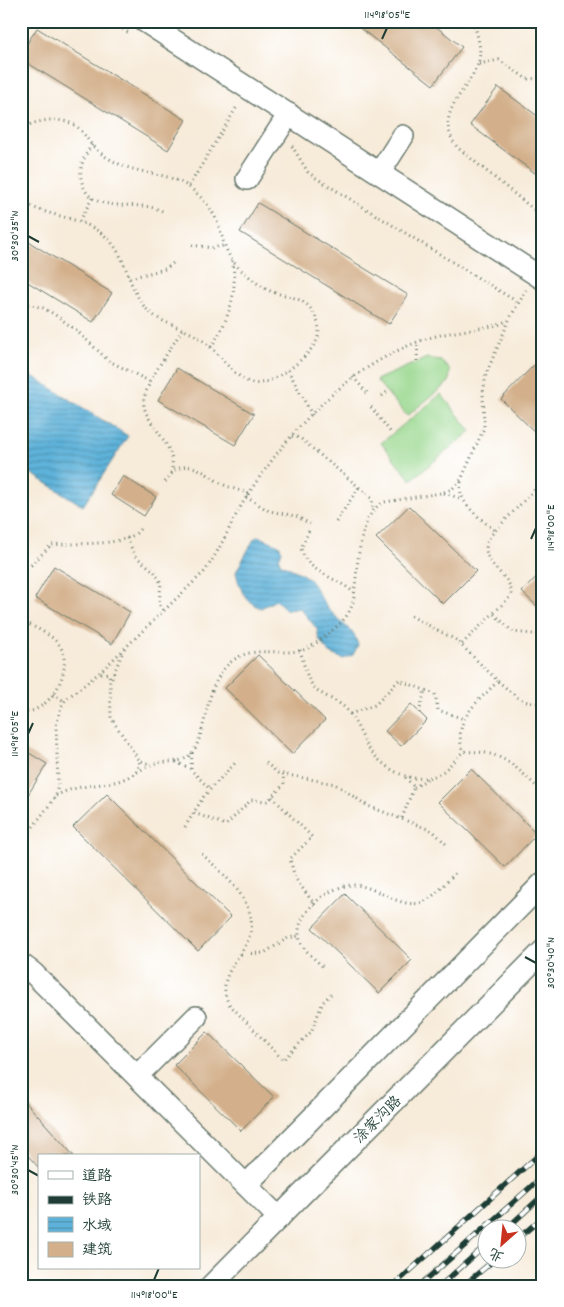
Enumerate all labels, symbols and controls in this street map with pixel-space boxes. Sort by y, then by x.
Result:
text: 114°18'05"E [364,7,410,24]
text: 30°30'35"N [7,210,24,262]
text: 114°18'00"E [543,504,560,551]
text: 114°18'05"E [7,711,24,757]
text: 30°30'40"N [543,937,560,989]
street label: 涂家沟路 [349,1091,407,1149]
text: 30°30'45"N [7,1145,24,1195]
legend [38,1154,200,1270]
text: 道路 [82,1166,112,1188]
text: 铁路 [82,1190,112,1212]
text: 水域 [82,1216,112,1238]
north arrow [476,1220,526,1270]
text: 建筑 [82,1240,112,1262]
text: 北 [486,1242,508,1266]
text: 114°18'00"E [131,1287,178,1304]

